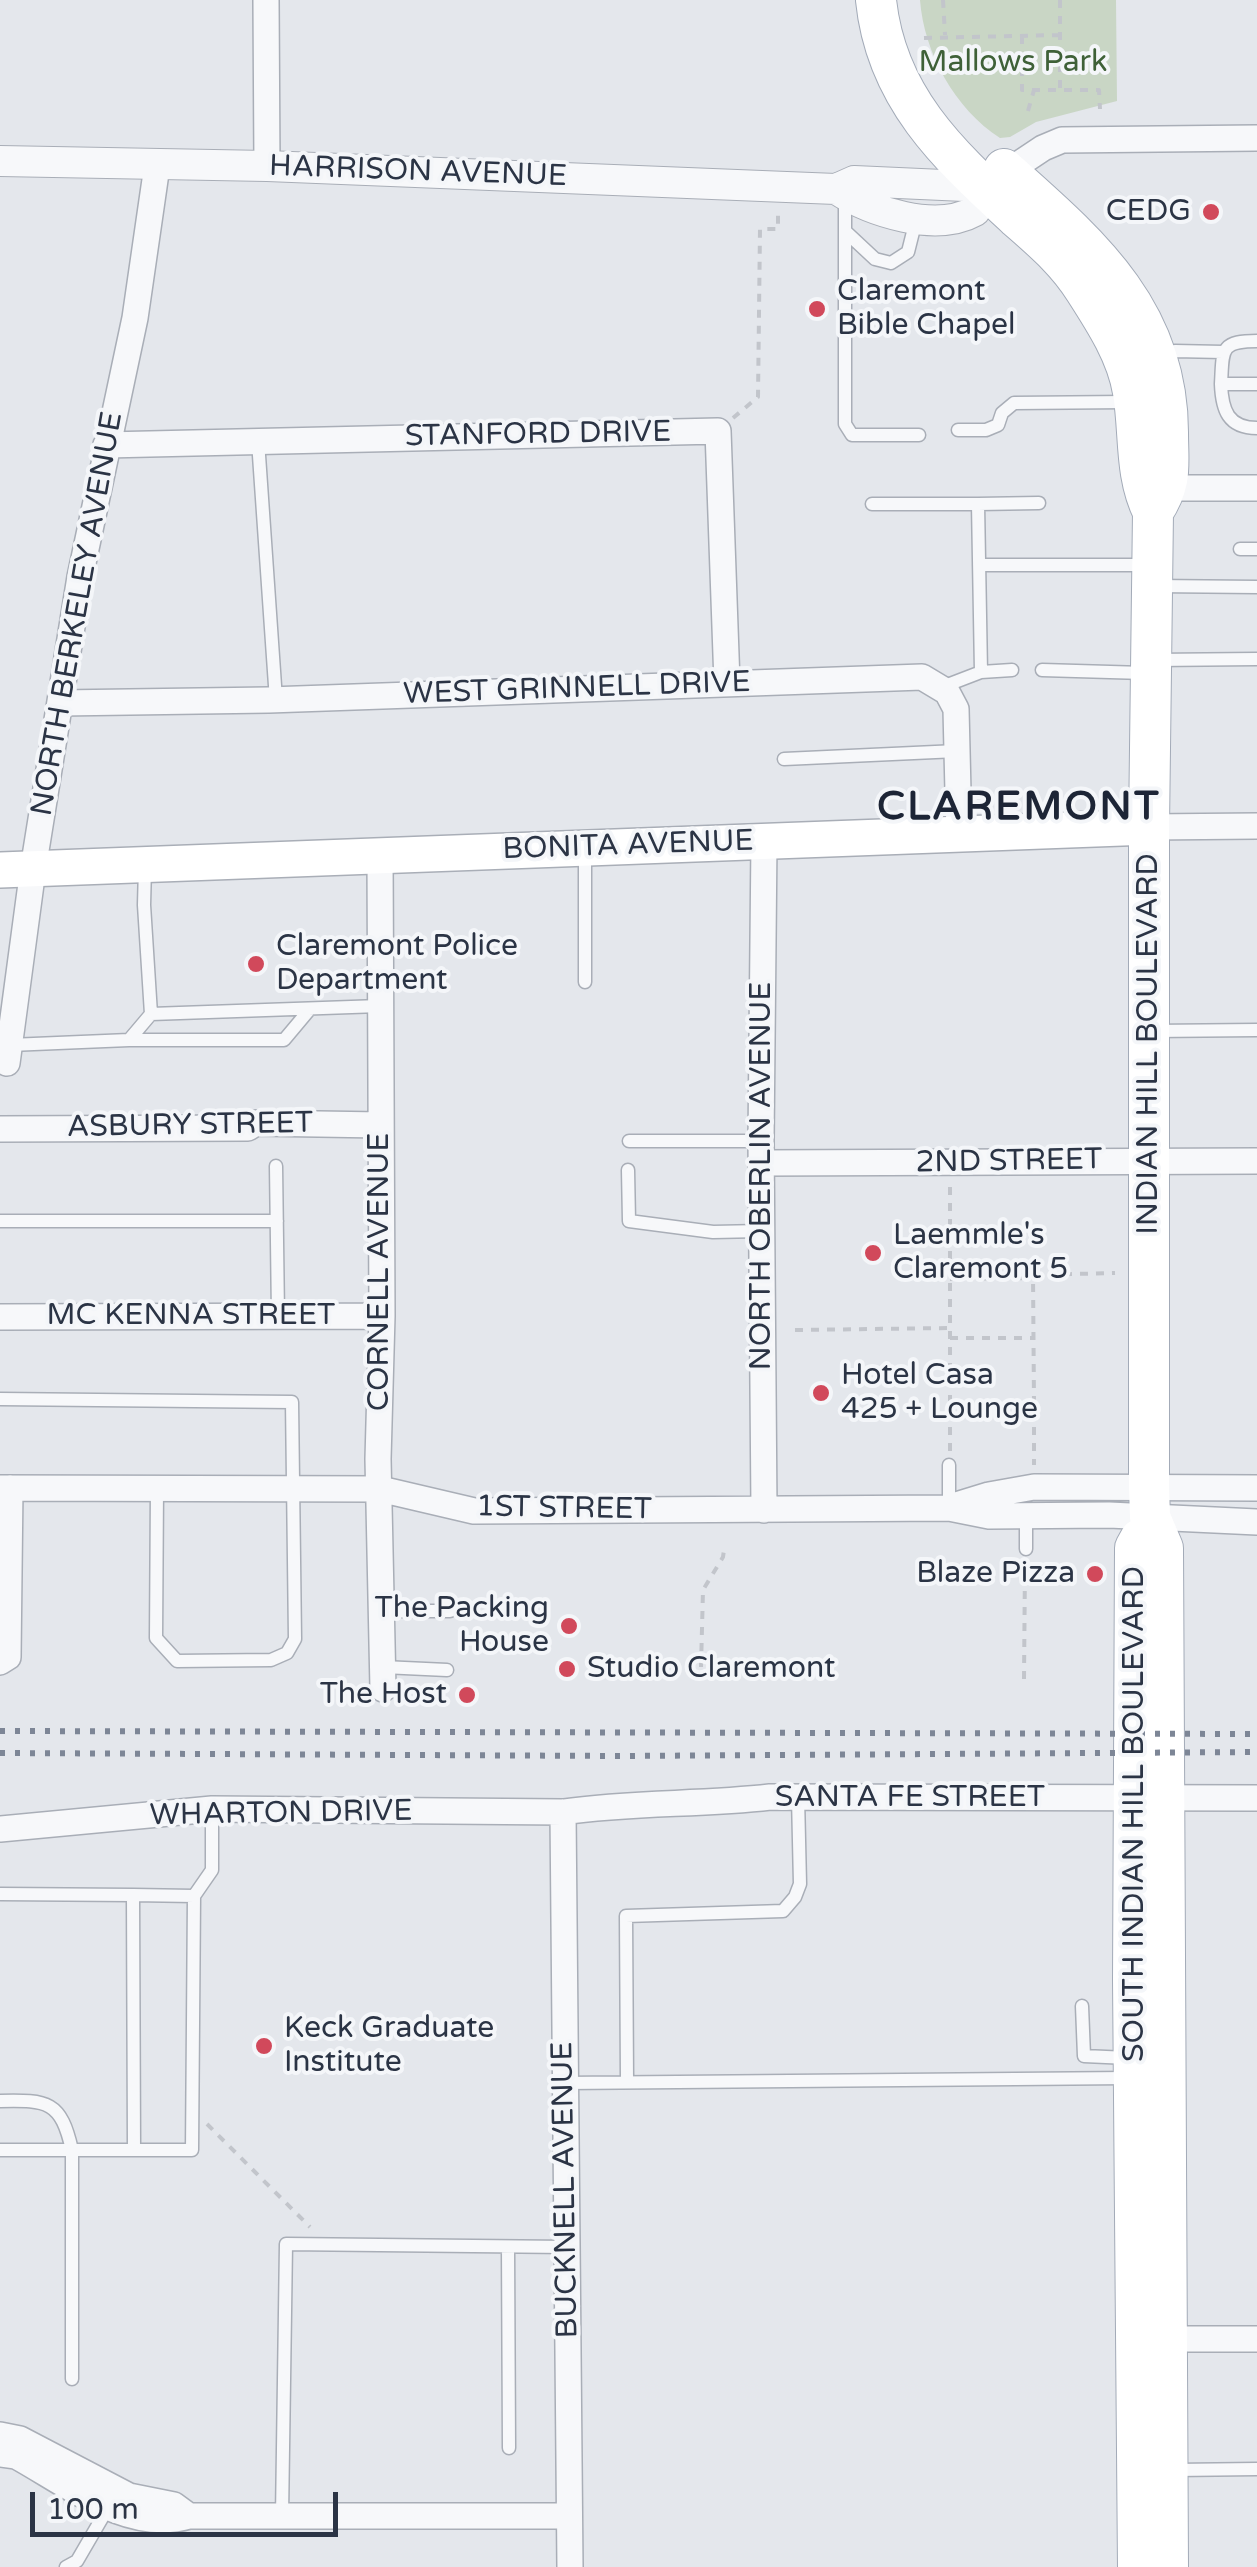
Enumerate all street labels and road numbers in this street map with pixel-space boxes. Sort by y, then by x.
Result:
street label: HARRISON AVENUE [268,149,568,195]
street label: NORTH BERKELEY AVENUE [25,409,131,819]
street label: STANFORD DRIVE [405,415,671,455]
street label: WEST GRINNELL DRIVE [403,665,751,713]
street label: BONITA AVENUE [502,824,754,868]
street label: INDIAN HILL BOULEVARD [1131,853,1167,1235]
street label: NORTH OBERLIN AVENUE [744,982,780,1370]
street label: ASBURY STREET [67,1106,313,1146]
street label: CORNELL AVENUE [362,1133,398,1411]
street label: 2ND STREET [915,1142,1103,1182]
street label: MC KENNA STREET [47,1298,335,1334]
street label: 1ST STREET [476,1489,652,1529]
street label: SOUTH INDIAN HILL BOULEVARD [1117,1566,1153,2062]
street label: SANTA FE STREET [775,1780,1045,1816]
street label: WHARTON DRIVE [149,1794,413,1834]
street label: BUCKNELL AVENUE [545,2041,587,2339]

